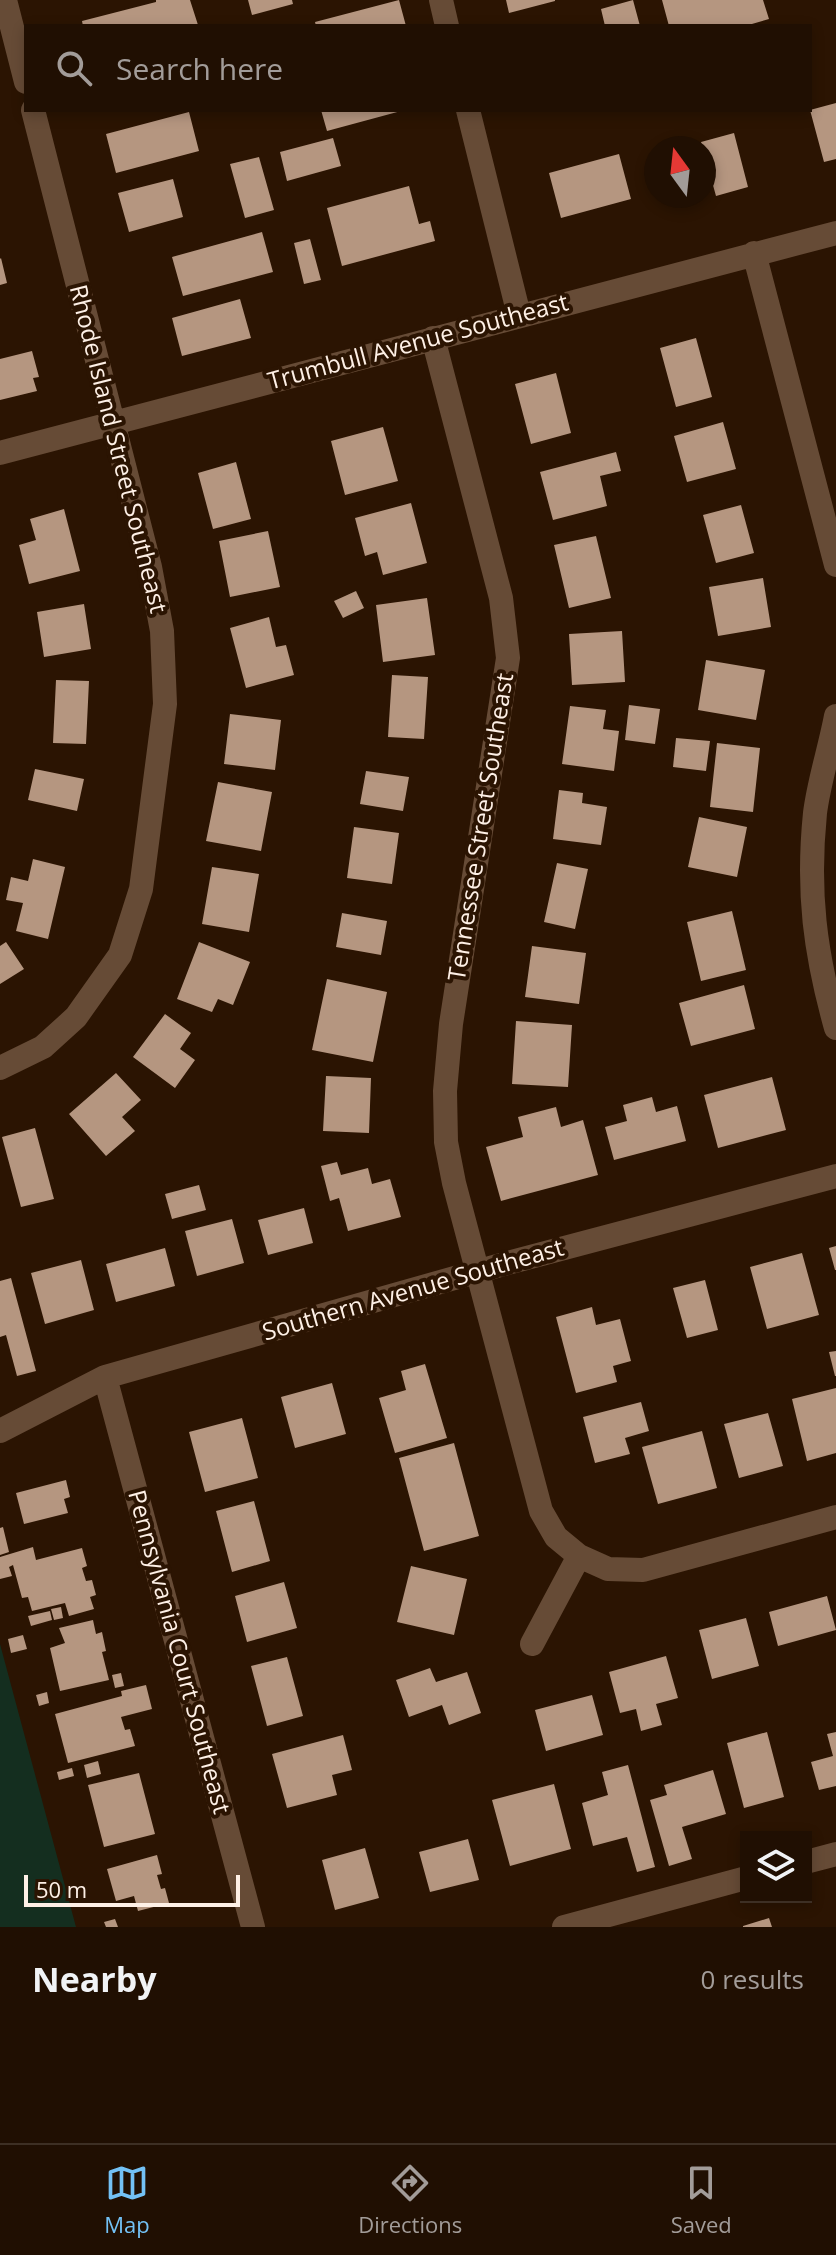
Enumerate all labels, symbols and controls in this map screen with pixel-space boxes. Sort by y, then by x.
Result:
search box [24,24,812,112]
icon: search [52,46,96,90]
text: Search here [116,48,283,89]
north arrow [644,136,716,208]
street label: Rhode Island Street Southeast [63,281,176,616]
street label: Trumbull Avenue Southeast [264,285,572,397]
street label: Tennessee Street Southeast [439,670,520,983]
street label: Southern Avenue Southeast [258,1230,567,1347]
street label: Pennsylvania Court Southeast [121,1486,240,1817]
map controls [740,1831,812,1903]
button: layers [740,1831,812,1903]
scale bar [24,1871,240,1907]
text: 50 m [36,1874,87,1904]
text: Nearby [32,1956,157,2002]
text: 0 results [701,1961,804,1997]
tab: Map [104,2161,150,2239]
tab: Directions [358,2161,462,2239]
tab: Saved [671,2161,732,2239]

